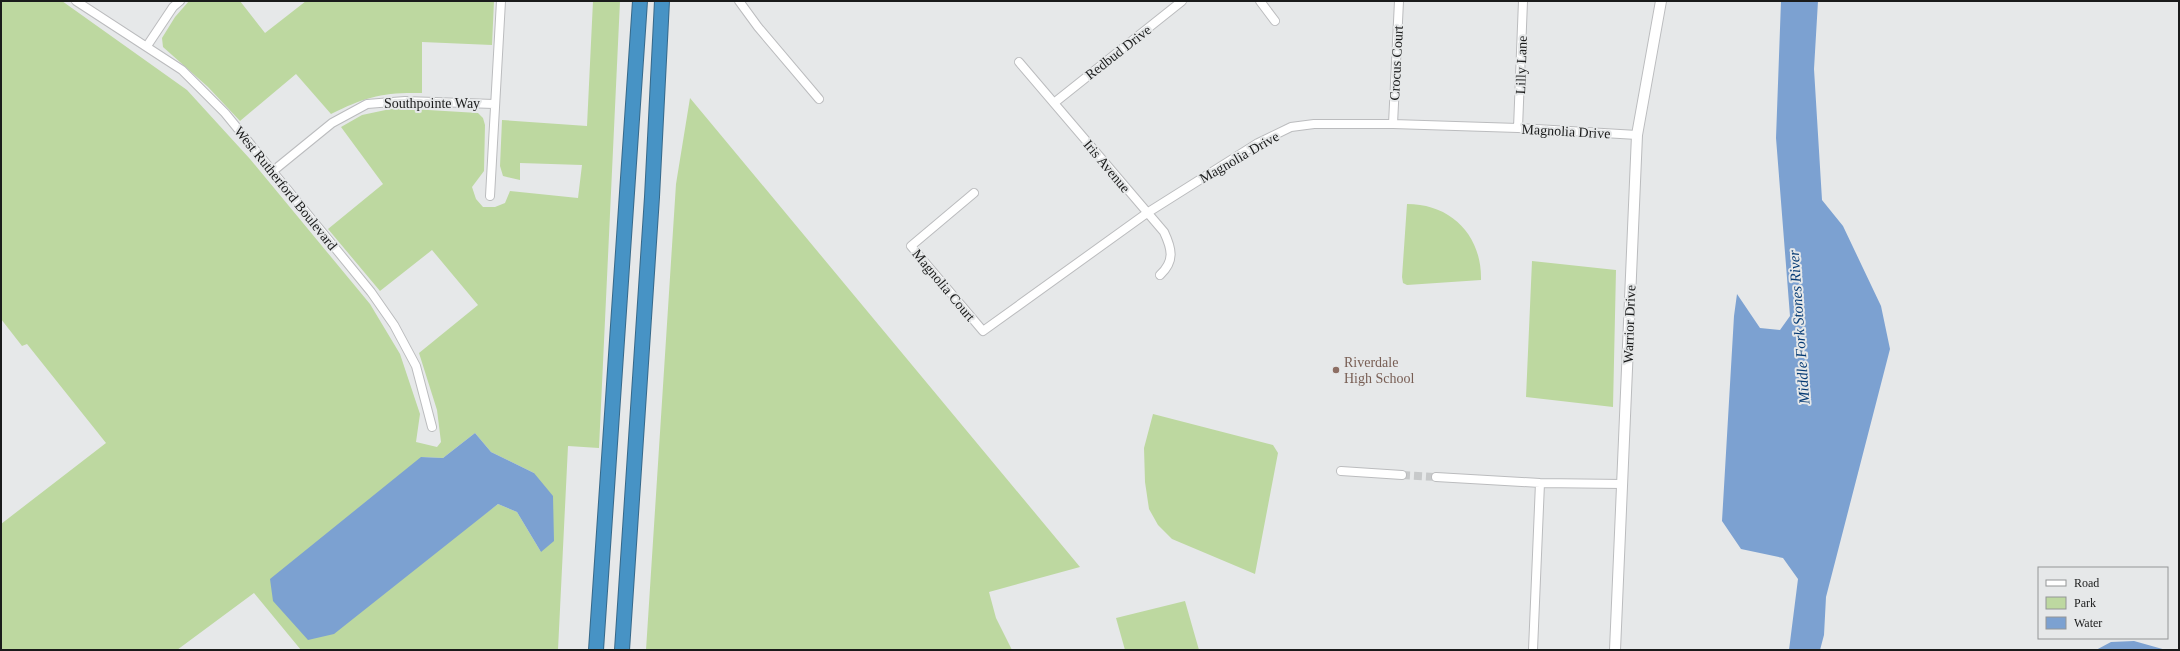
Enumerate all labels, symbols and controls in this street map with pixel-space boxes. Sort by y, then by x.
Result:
street label: Redbud Drive [1083,22,1154,83]
street label: Crocus Court [1387,25,1406,101]
street label: Lilly Lane [1513,35,1530,95]
street label: Southpointe Way [384,96,480,111]
street label: Magnolia Drive [1521,122,1611,141]
street label: West Rutherford Boulevard [231,124,340,253]
street label: Magnolia Drive [1197,129,1282,186]
street label: Iris Avenue [1080,137,1133,196]
street label: Magnolia Court [909,246,978,324]
water label: Middle Fork Stones River [1786,249,1812,406]
street label: Warrior Drive [1621,284,1638,364]
place label: Riverdale High School [1344,355,1415,386]
marker: Riverdale High School [1331,365,1341,375]
legend [2038,567,2168,639]
text: Road [2074,576,2099,590]
text: Park [2074,596,2096,610]
text: Water [2074,616,2102,630]

